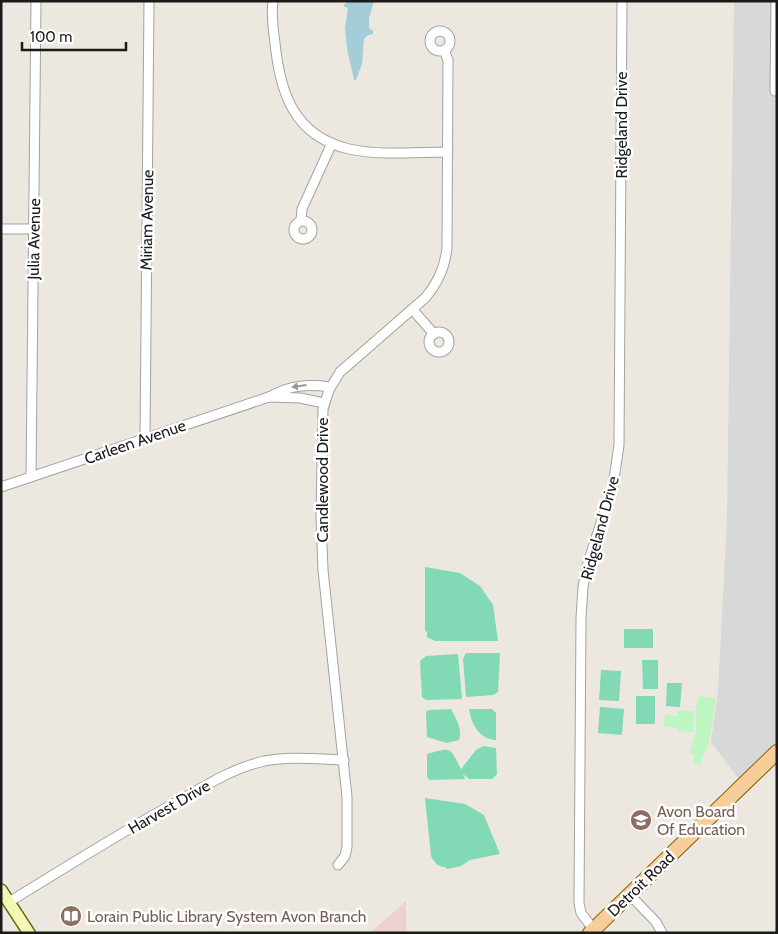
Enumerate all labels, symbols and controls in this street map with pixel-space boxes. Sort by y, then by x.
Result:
scale bar [22,20,126,52]
text: 100 m [30,28,72,46]
street label: Ridgeland Drive [612,72,631,178]
street label: Miriam Avenue [137,169,157,271]
street label: Julia Avenue [24,198,44,281]
one-way arrow [290,382,306,390]
street label: Carleen Avenue [82,416,188,468]
street label: Candlewood Drive [313,418,332,542]
street label: Ridgeland Drive [577,474,623,582]
street label: Harvest Drive [125,776,213,838]
place label: Avon Board Of Education [657,802,745,839]
school or university icon: Avon Board Of Education [629,808,653,832]
street label: Detroit Road [604,847,678,921]
library icon: Lorain Public Library System Avon Branch [59,904,83,928]
place label: Lorain Public Library System Avon Branch [87,907,366,926]

